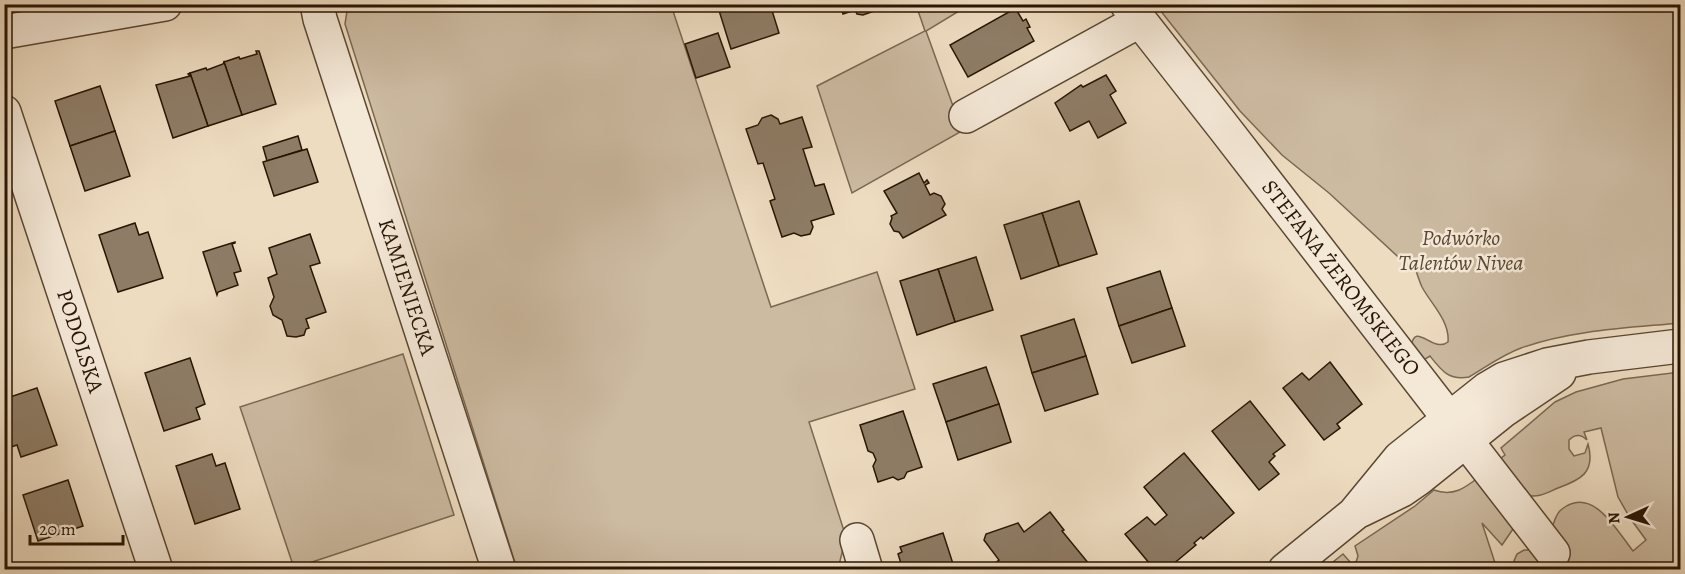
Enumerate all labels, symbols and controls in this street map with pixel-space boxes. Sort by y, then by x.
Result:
street label: STEFANA ŻEROMSKIEGO [1255,174,1427,382]
street label: KAMIENIECKA [371,215,444,360]
park label: Podwórko Talentów Nivea [1399,223,1523,278]
street label: PODOLSKA [49,285,111,398]
north arrow [1598,487,1658,547]
scale bar [30,508,123,546]
text: N [1603,511,1625,525]
text: 20 m [39,517,76,541]

